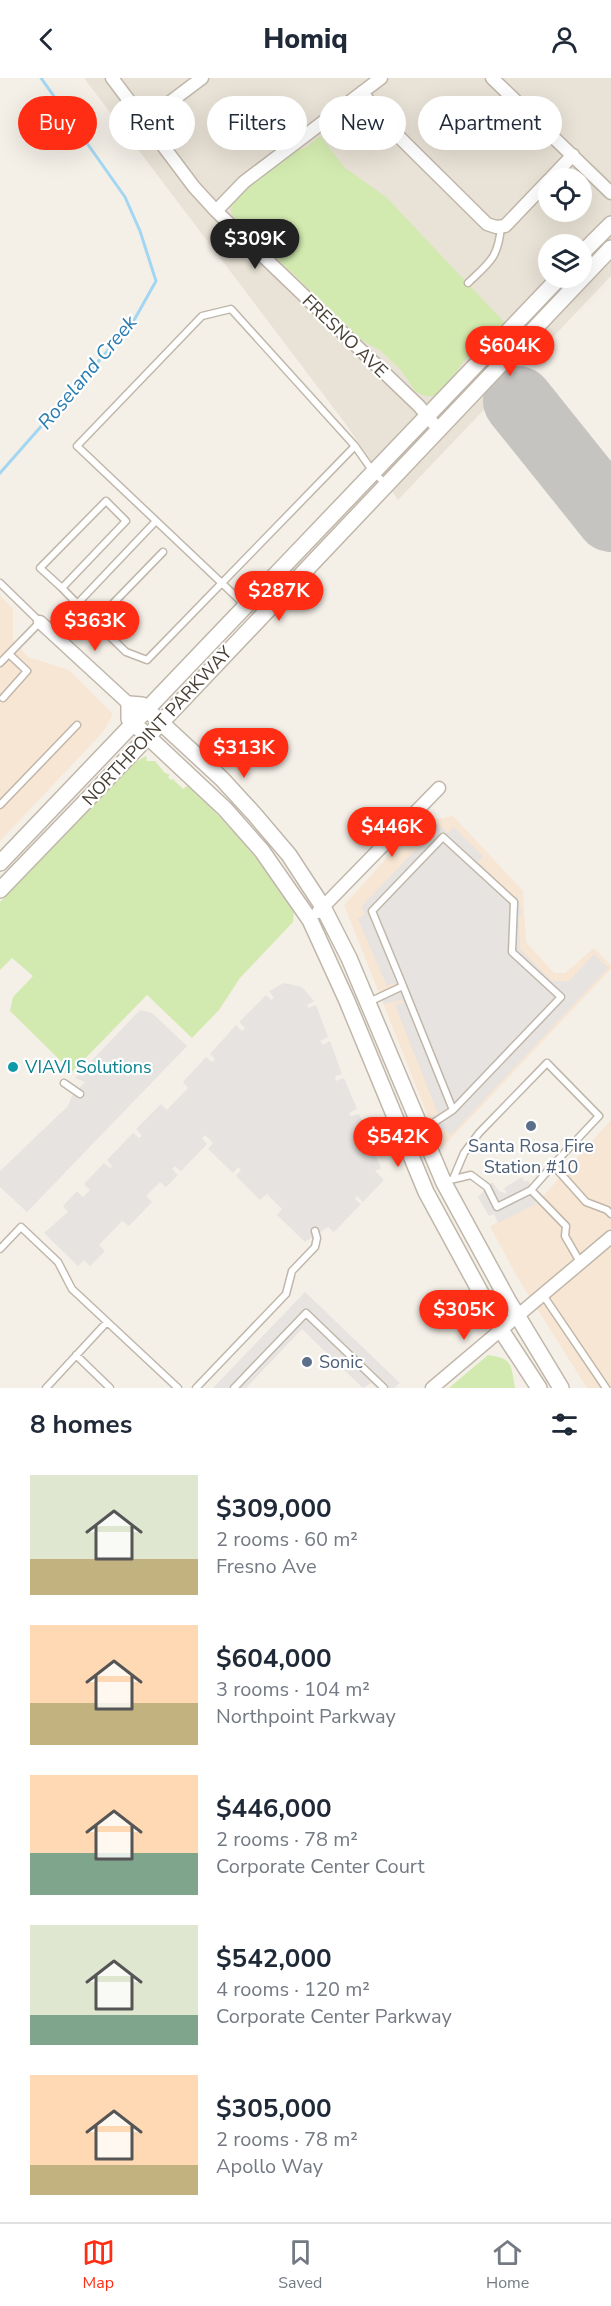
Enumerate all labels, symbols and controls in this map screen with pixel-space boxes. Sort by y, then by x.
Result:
text: Homiq [263,21,348,58]
icon: back [30,23,63,56]
icon: person [548,23,581,56]
chip: Buy [18,96,97,150]
chip: Rent [109,96,195,150]
chip: Filters [207,96,307,150]
chip: New [319,96,406,150]
chip: Apartment [418,96,562,150]
map controls [538,168,592,288]
button: locate [538,168,592,222]
pin: $309K [213,219,297,270]
text: $309K [224,225,286,252]
button: layers [538,234,592,288]
street label: FRESNO AVE [297,289,393,383]
water label: Roseland Creek [32,309,144,435]
pin: $604K [468,326,552,377]
text: $604K [479,332,541,359]
pin: $287K [237,571,321,622]
text: $287K [248,577,310,604]
pin: $363K [53,601,137,652]
text: $363K [64,607,126,634]
street label: NORTHPOINT PARKWAY [77,641,237,811]
pin: $313K [202,728,286,779]
text: $313K [213,734,275,761]
pin: $446K [350,807,434,858]
text: $446K [361,813,423,840]
place label: VIAVI Solutions [24,1055,152,1079]
marker: VIAVI Solutions [6,1060,20,1074]
pin: $542K [356,1117,440,1168]
marker: Santa Rosa Fire Station #10 [524,1119,538,1133]
text: $542K [367,1123,429,1150]
place label: Santa Rosa Fire Station #10 [468,1134,594,1179]
pin: $305K [422,1290,506,1341]
text: $305K [433,1296,495,1323]
place label: Sonic [319,1350,363,1374]
marker: Sonic [300,1355,314,1369]
text: 8 homes [30,1407,132,1442]
icon: filters [548,1408,581,1441]
text: $309,000 [216,1491,332,1526]
icon: home [78,1499,150,1571]
text: 2 rooms · 60 m² [216,1526,358,1553]
text: Fresno Ave [216,1553,317,1580]
text: $604,000 [216,1641,332,1676]
icon: home [78,1649,150,1721]
text: 3 rooms · 104 m² [216,1676,370,1703]
text: Northpoint Parkway [216,1703,396,1730]
text: $446,000 [216,1791,332,1826]
icon: home [78,1799,150,1871]
text: 2 rooms · 78 m² [216,1826,358,1853]
text: Corporate Center Court [216,1853,425,1880]
text: $542,000 [216,1941,332,1976]
icon: home [78,1949,150,2021]
text: 4 rooms · 120 m² [216,1976,370,2003]
text: Corporate Center Parkway [216,2003,452,2030]
text: $305,000 [216,2091,332,2126]
icon: home [78,2099,150,2171]
text: 2 rooms · 78 m² [216,2126,358,2153]
text: Apollo Way [216,2153,323,2180]
tab: Map [82,2236,115,2294]
tab: Saved [278,2236,322,2294]
tab: Home [486,2236,529,2294]

